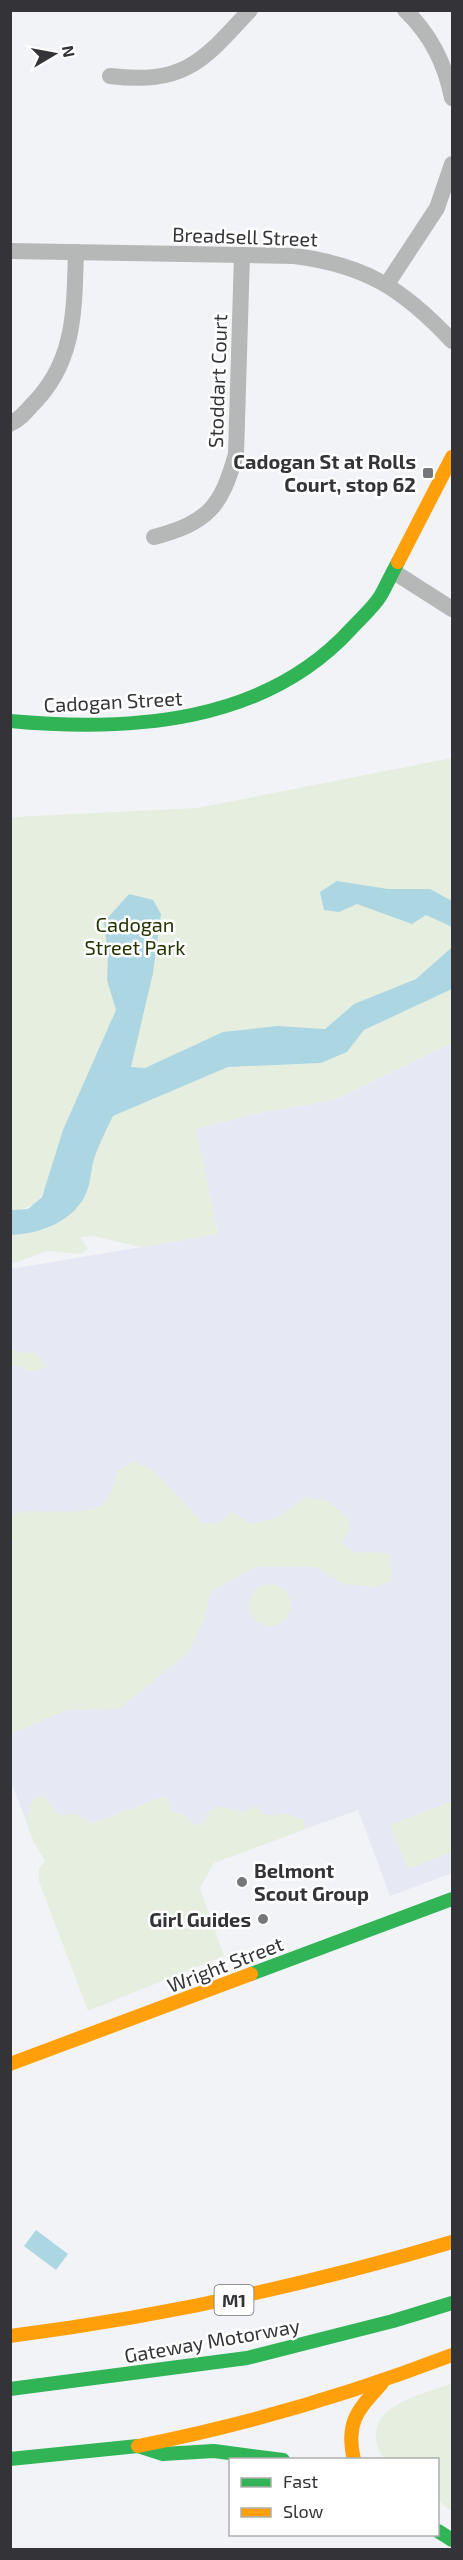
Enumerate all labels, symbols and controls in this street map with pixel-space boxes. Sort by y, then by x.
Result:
north arrow [24,24,84,84]
text: N [59,44,80,59]
street label: Breadsell Street [172,221,319,251]
street label: Stoddart Court [203,313,231,448]
place label: Cadogan St at Rolls Court, stop 62 [233,449,416,496]
marker: Cadogan St at Rolls Court, stop 62 [421,466,435,480]
street label: Cadogan Street [43,685,183,717]
park label: Cadogan Street Park [85,912,185,959]
place label: Belmont Scout Group [254,1858,369,1905]
marker: Belmont Scout Group [235,1875,249,1889]
place label: Girl Guides [149,1907,251,1931]
marker: Girl Guides [256,1912,270,1926]
street label: Wright Street [164,1931,287,1997]
road number: M1 [214,2285,254,2315]
street label: Gateway Motorway [122,2313,302,2367]
legend [229,2458,439,2536]
text: Fast [283,2470,318,2492]
text: Slow [283,2500,324,2522]

